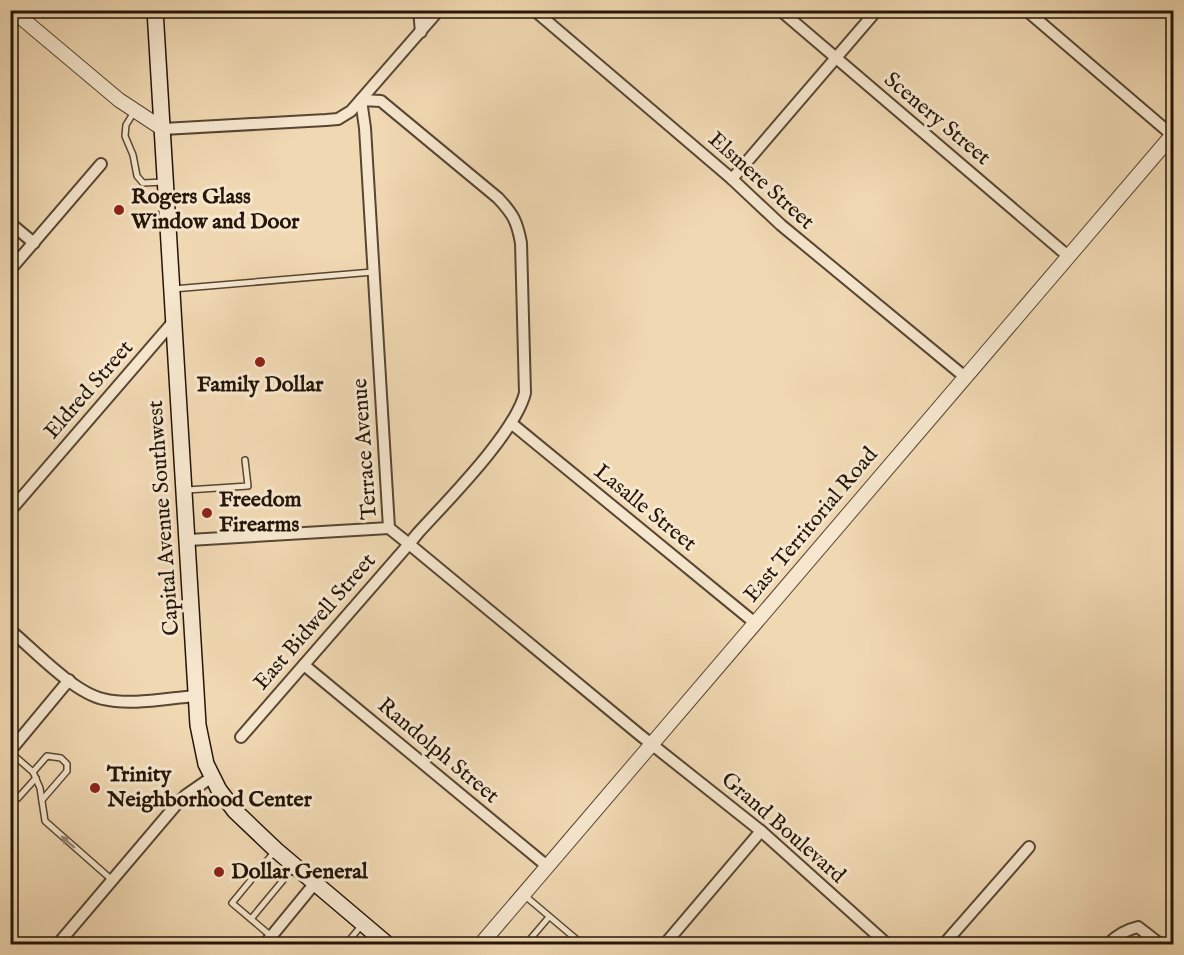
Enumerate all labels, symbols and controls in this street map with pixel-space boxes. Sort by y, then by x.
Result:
street label: Scenery Street [878,66,997,172]
street label: Elsmere Street [702,126,820,236]
place label: Rogers Glass Window and Door [130,183,300,236]
marker: Rogers Glass Window and Door [112,203,126,217]
street label: Eldred Street [38,334,140,445]
marker: Family Dollar [253,355,267,369]
place label: Family Dollar [197,371,324,399]
street label: Terrace Avenue [346,377,384,521]
street label: Capital Avenue Southwest [142,399,186,637]
street label: East Territorial Road [738,441,884,608]
street label: Lasalle Street [588,458,702,558]
place label: Freedom Firearms [219,486,302,539]
marker: Freedom Firearms [200,506,214,520]
street label: East Bidwell Street [248,547,383,696]
street label: Randolph Street [371,692,505,810]
place label: Trinity Neighborhood Center [106,761,313,814]
street label: Grand Boulevard [715,766,851,890]
marker: Trinity Neighborhood Center [88,781,102,795]
one-way arrow [61,836,76,849]
place label: Dollar General [231,858,369,886]
marker: Dollar General [212,865,226,879]

